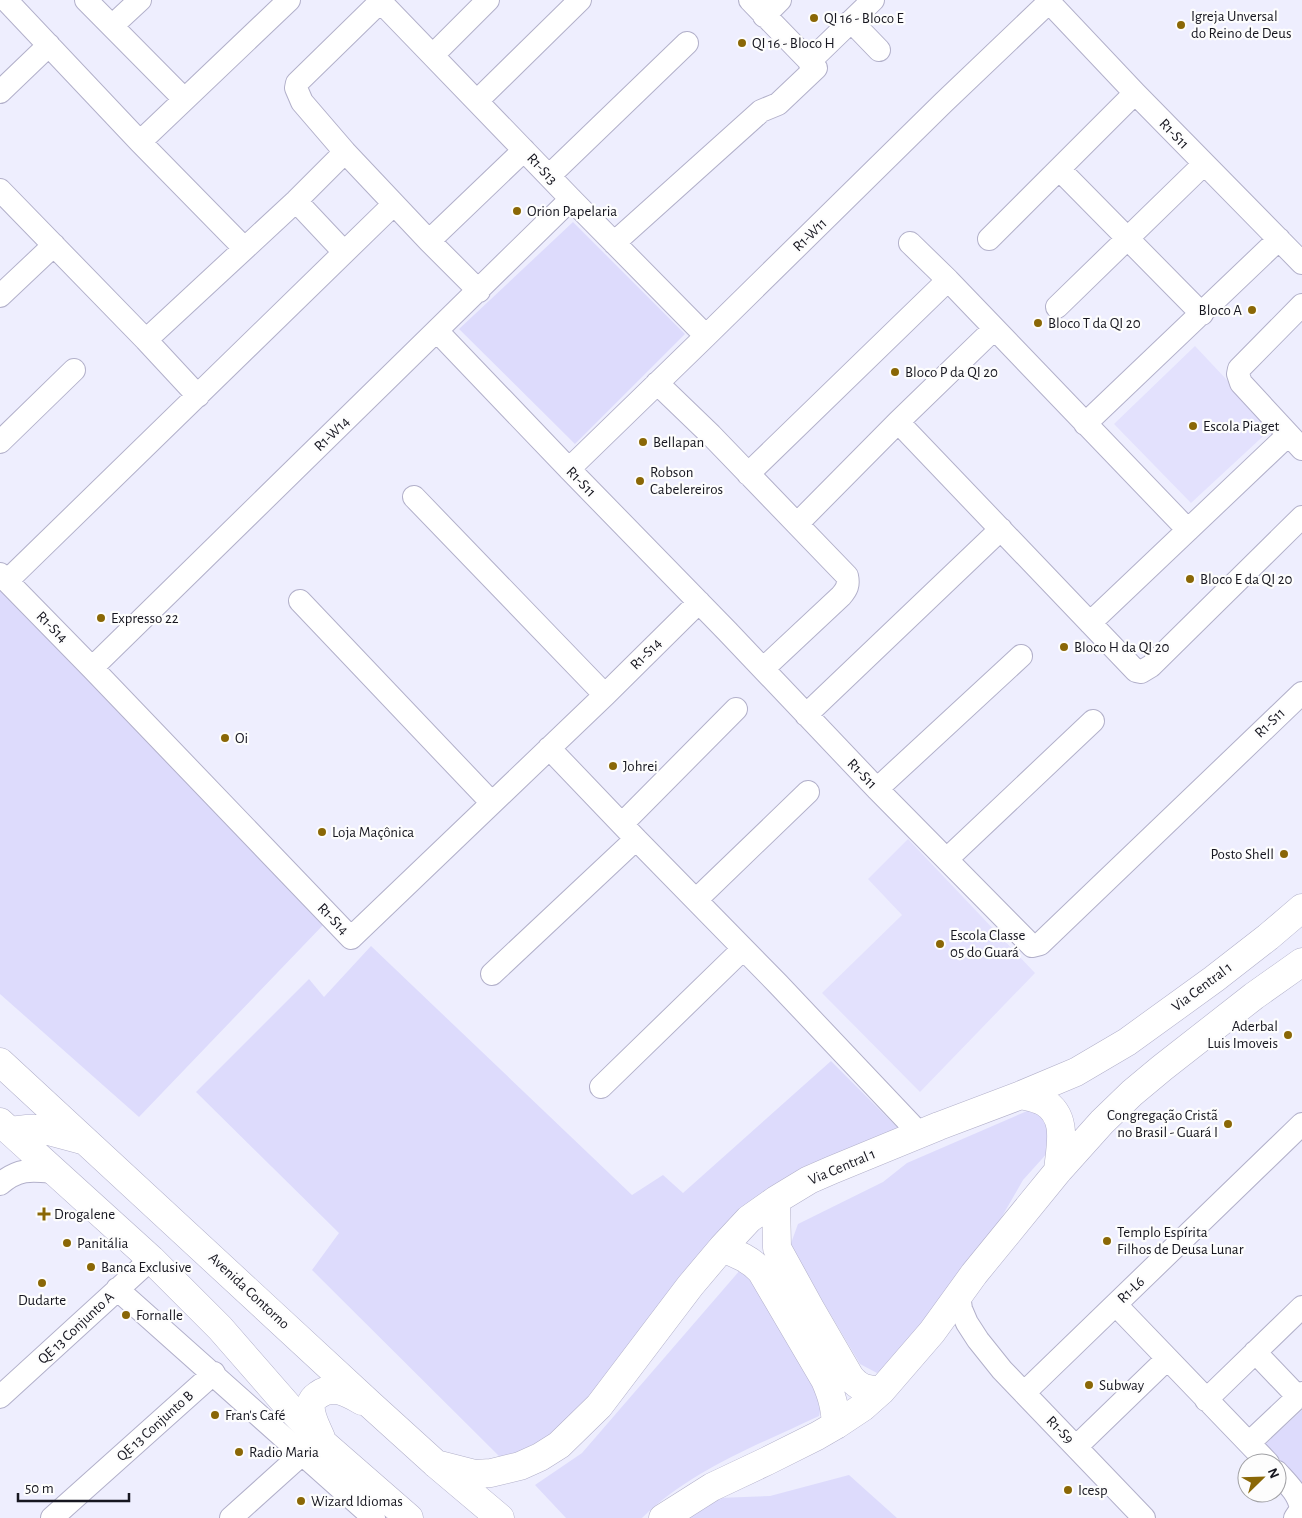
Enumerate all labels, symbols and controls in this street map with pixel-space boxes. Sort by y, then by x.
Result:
place label: Igreja Unversal do Reino de Deus [1191,9,1292,41]
place label: QI 16 - Bloco E [824,11,904,26]
marker: QI 16 - Bloco E [808,12,820,24]
marker: Igreja Unversal do Reino de Deus [1175,19,1187,31]
place label: QI 16 - Bloco H [752,36,835,51]
marker: QI 16 - Bloco H [736,37,748,49]
street label: R1-S11 [1156,116,1192,152]
street label: R1-S13 [524,151,560,187]
place label: Orion Papelaria [527,204,617,219]
marker: Orion Papelaria [511,205,523,217]
street label: R1-W11 [790,216,830,254]
place label: Bloco A [1199,303,1242,318]
marker: Bloco A [1246,304,1258,316]
place label: Bloco T da QI 20 [1048,316,1141,331]
marker: Bloco T da QI 20 [1032,317,1044,329]
place label: Bloco P da QI 20 [905,365,998,380]
marker: Bloco P da QI 20 [889,366,901,378]
street label: R1-W14 [311,414,353,454]
place label: Escola Piaget [1203,419,1280,434]
marker: Escola Piaget [1187,420,1199,432]
place label: Bellapan [653,435,704,450]
marker: Bellapan [637,436,649,448]
street label: R1-S11 [563,464,599,500]
place label: Robson Cabelereiros [650,465,723,497]
marker: Robson Cabelereiros [634,475,646,487]
place label: Bloco E da QI 20 [1200,572,1293,587]
marker: Bloco E da QI 20 [1184,573,1196,585]
street label: R1-S14 [33,608,71,646]
place label: Expresso 22 [111,611,179,626]
marker: Expresso 22 [95,612,107,624]
street label: R1-S14 [627,635,665,673]
place label: Bloco H da QI 20 [1074,640,1170,655]
marker: Bloco H da QI 20 [1058,641,1070,653]
street label: R1-S11 [1252,705,1288,741]
place label: Oi [235,731,248,746]
marker: Oi [219,732,231,744]
street label: R1-S11 [844,756,880,792]
place label: Johrei [623,759,658,774]
marker: Johrei [607,760,619,772]
place label: Loja Maçônica [332,825,414,840]
marker: Loja Maçônica [316,826,328,838]
place label: Posto Shell [1210,847,1274,862]
marker: Posto Shell [1278,848,1290,860]
street label: R1-S14 [315,900,351,938]
place label: Escola Classe 05 do Guará [950,928,1026,960]
marker: Escola Classe 05 do Guará [934,938,946,950]
street label: Via Central 1 [1169,960,1235,1014]
place label: Aderbal Luis Imoveis [1207,1019,1278,1051]
marker: Aderbal Luis Imoveis [1282,1029,1294,1041]
place label: Congregação Cristã no Brasil - Guará I [1107,1108,1218,1140]
marker: Congregação Cristã no Brasil - Guará I [1222,1118,1234,1130]
street label: Via Central 1 [806,1146,878,1188]
place label: Drogalene [54,1207,115,1222]
marker: Drogalene [38,1208,50,1220]
place label: Templo Espírita Filhos de Deusa Lunar [1117,1225,1244,1257]
marker: Templo Espírita Filhos de Deusa Lunar [1101,1235,1113,1247]
place label: Panitália [77,1236,129,1251]
marker: Panitália [61,1237,73,1249]
street label: Avenida Contorno [206,1250,292,1332]
place label: Banca Exclusive [101,1260,192,1275]
marker: Banca Exclusive [85,1261,97,1273]
street label: R1-L6 [1115,1274,1147,1306]
marker: Dudarte [36,1277,48,1289]
street label: QE 13 Conjunto A [35,1289,117,1367]
place label: Dudarte [18,1293,66,1308]
place label: Fornalle [136,1308,183,1323]
marker: Fornalle [120,1309,132,1321]
place label: Subway [1099,1378,1145,1393]
marker: Subway [1083,1379,1095,1391]
street label: QE 13 Conjunto B [114,1388,196,1464]
place label: Fran's Café [225,1408,286,1423]
marker: Fran's Café [209,1409,221,1421]
street label: R1-S9 [1043,1413,1077,1447]
place label: Radio Maria [249,1445,319,1460]
marker: Radio Maria [233,1446,245,1458]
north arrow [1237,1453,1287,1503]
text: N [1265,1466,1281,1481]
scale bar [18,1470,129,1502]
text: 50 m [25,1481,54,1496]
place label: Icesp [1078,1483,1108,1498]
marker: Icesp [1062,1484,1074,1496]
place label: Wizard Idiomas [311,1494,403,1509]
marker: Wizard Idiomas [295,1495,307,1507]

